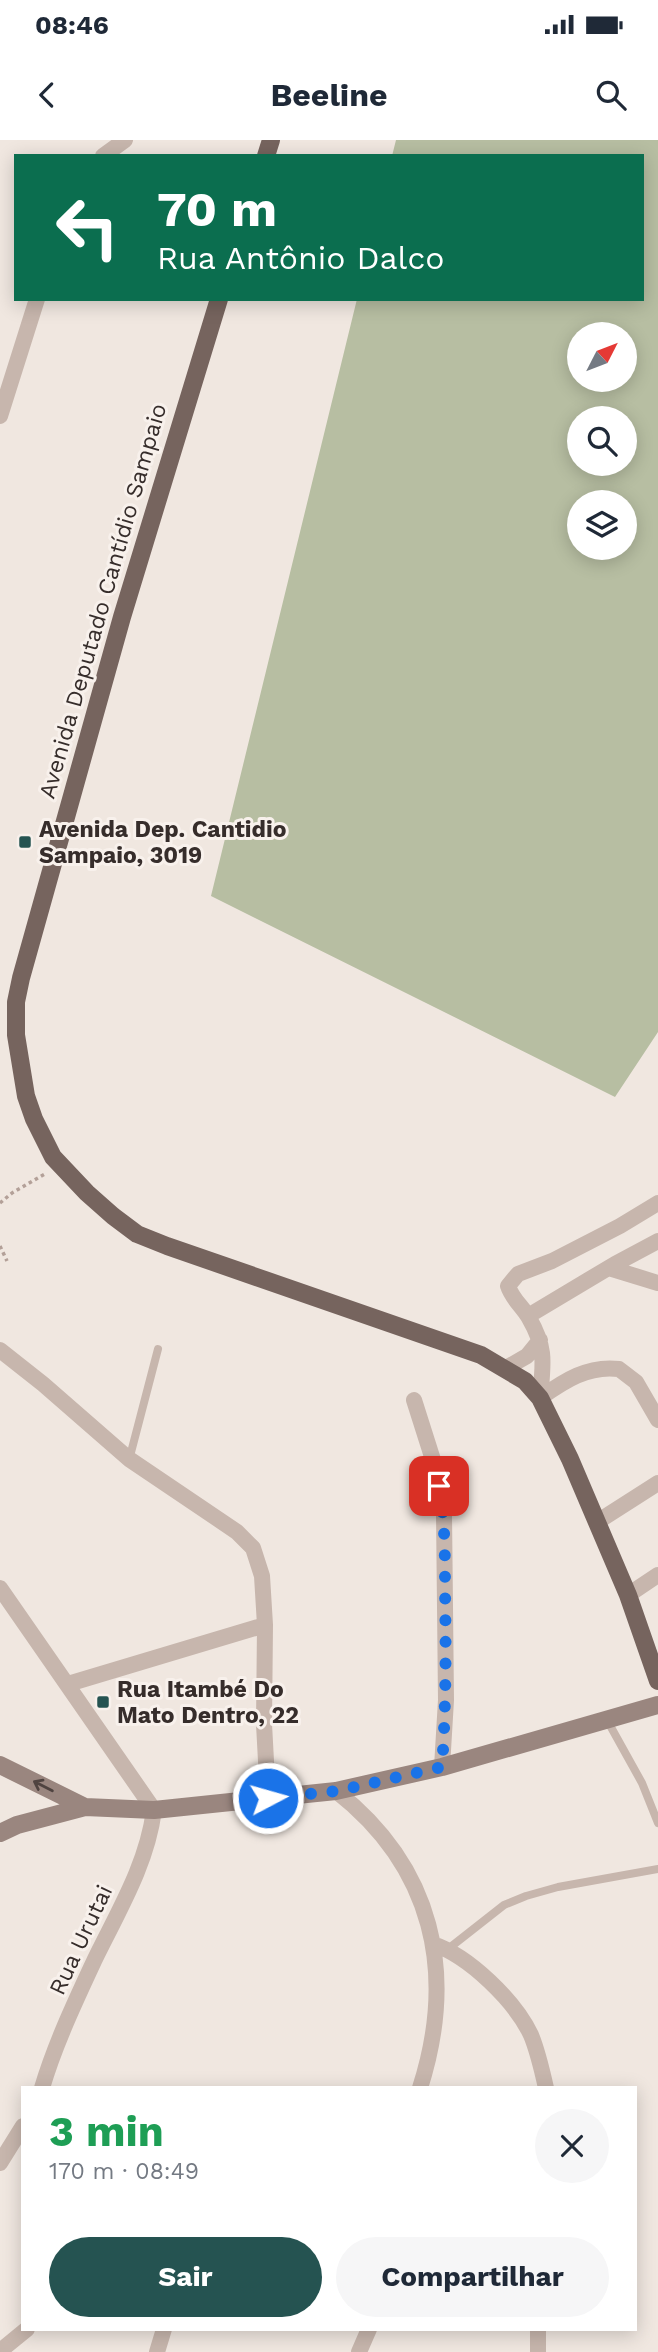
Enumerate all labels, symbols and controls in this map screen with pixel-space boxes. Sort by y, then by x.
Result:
text: 08:46 [35,10,109,40]
icon: back [28,76,66,114]
text: Beeline [270,76,388,114]
icon: search [592,76,630,114]
text: 70 m [157,180,277,238]
icon: left [42,182,133,273]
text: Rua Antônio Dalco [157,239,445,277]
north arrow [567,322,637,392]
map controls [567,322,637,560]
street label: Avenida Deputado Cantídio Sampaio [34,400,172,802]
button: search [567,406,637,476]
button: layers [567,490,637,560]
place label: Avenida Dep. Cantidio Sampaio, 3019 [39,816,286,869]
marker: Avenida Dep. Cantidio Sampaio, 3019 [17,834,33,850]
pin [409,1456,469,1516]
icon: arrive [420,1467,458,1505]
place label: Rua Itambé Do Mato Dentro, 22 [117,1676,299,1729]
marker: Rua Itambé Do Mato Dentro, 22 [95,1694,111,1710]
position arrow [231,1761,305,1835]
one-way arrow [33,1778,54,1792]
street label: Rua Urutai [44,1881,118,1999]
text: 3 min [49,2107,164,2156]
button: close [535,2109,609,2183]
text: 170 m · 08:49 [49,2158,199,2185]
button: Sair [49,2237,322,2317]
button: Compartilhar [336,2237,609,2317]

